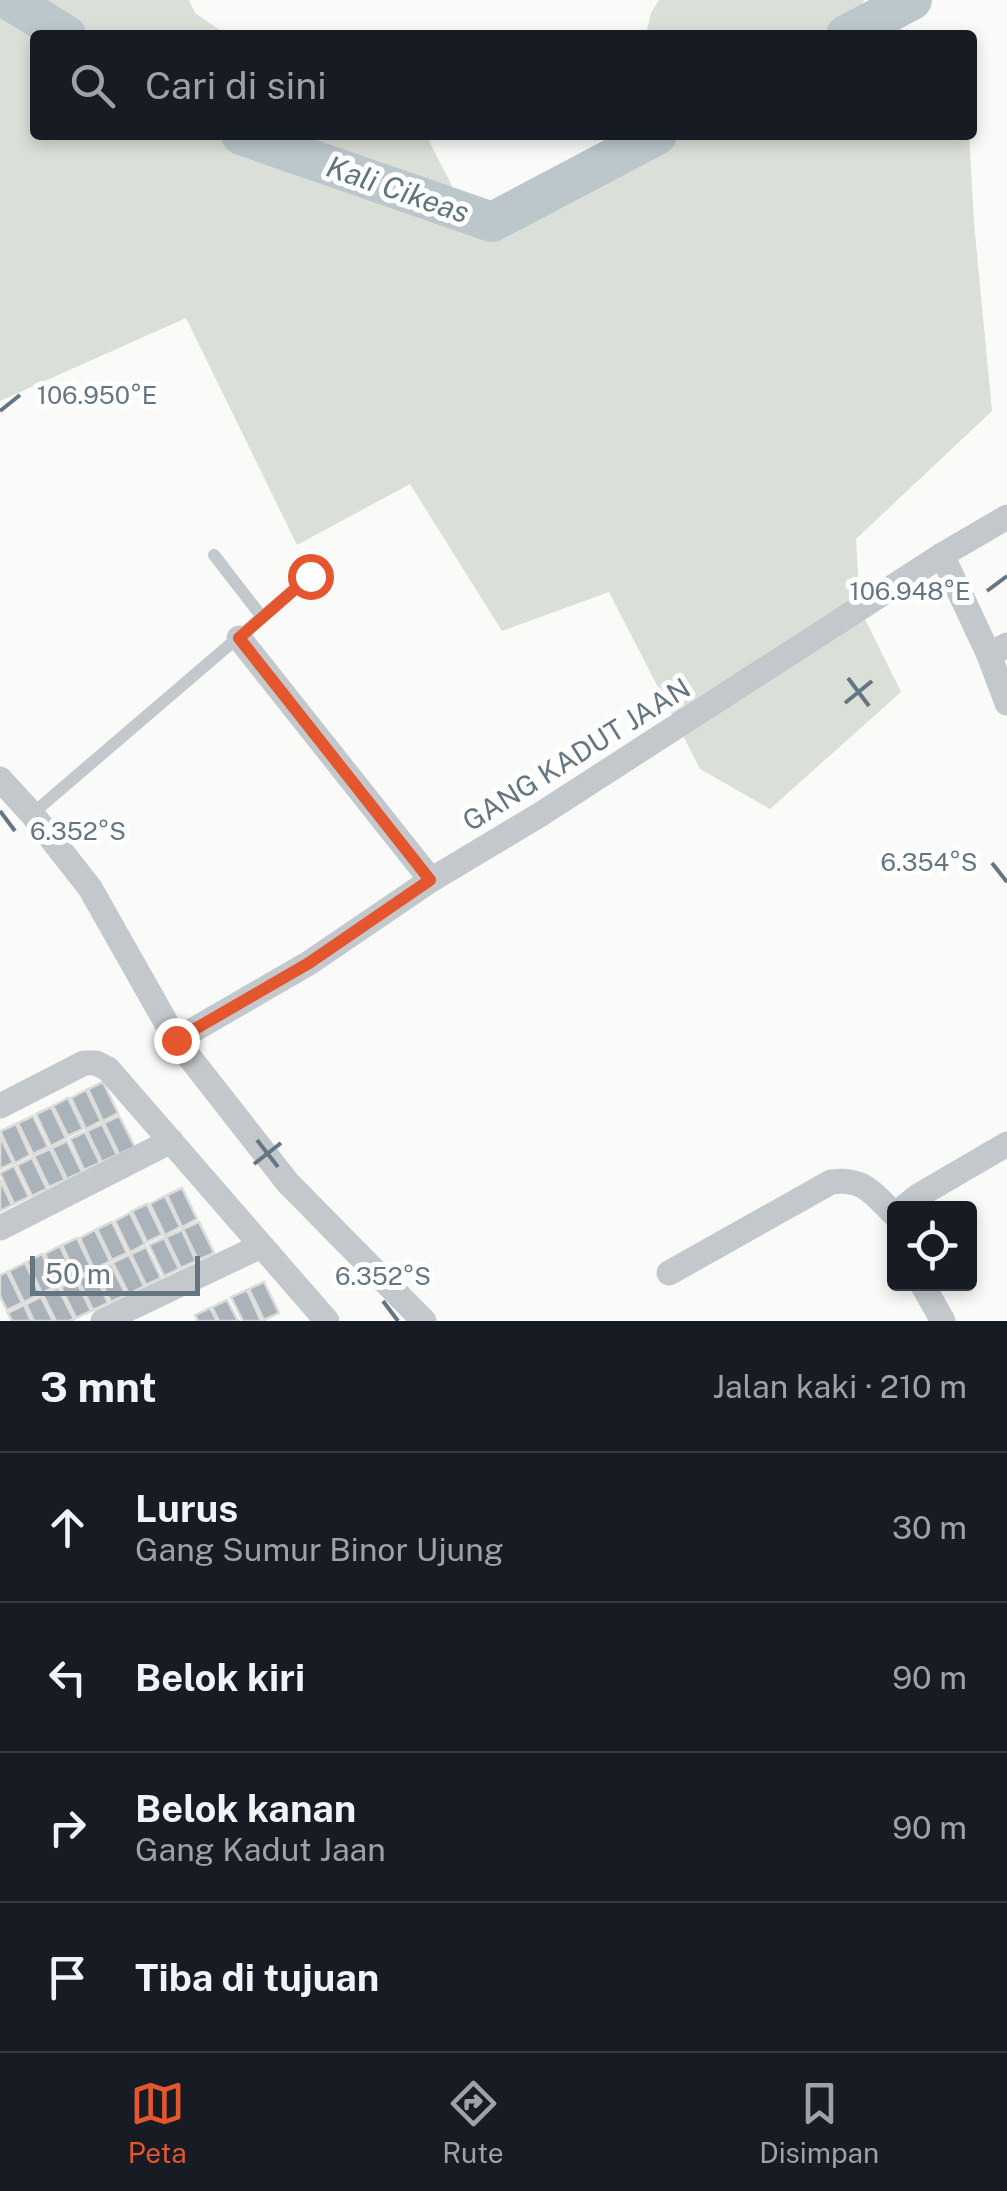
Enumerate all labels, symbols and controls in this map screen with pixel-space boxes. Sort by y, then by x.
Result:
search box [30,30,977,140]
icon: search [65,58,120,113]
text: Cari di sini [145,63,327,108]
water label: Kali Cikeas [322,148,474,230]
text: 106.950°E [37,380,157,410]
route start [288,554,334,600]
text: 106.948°E [849,576,971,606]
street label: GANG KADUT JAAN [456,671,696,837]
text: 6.352°S [30,816,126,846]
text: 6.354°S [881,847,978,877]
route end [154,1018,200,1064]
map controls [887,1201,977,1291]
button: locate [887,1201,977,1291]
scale bar [30,1251,200,1296]
text: 50 m [45,1257,111,1290]
text: 6.352°S [335,1261,431,1291]
text: 3 mnt [40,1362,157,1411]
text: Jalan kaki · 210 m [712,1368,967,1405]
text: Lurus [135,1486,238,1531]
icon: ahead [40,1500,95,1555]
text: 30 m [892,1509,967,1546]
text: Gang Sumur Binor Ujung [135,1531,504,1568]
icon: left [40,1650,95,1705]
text: Belok kiri [135,1655,305,1700]
text: 90 m [892,1659,967,1696]
text: Belok kanan [135,1786,356,1831]
icon: right [40,1800,95,1855]
text: 90 m [892,1809,967,1846]
text: Gang Kadut Jaan [135,1831,386,1868]
icon: arrive [40,1950,95,2005]
text: Tiba di tujuan [135,1955,379,2000]
tab: Peta [128,2076,187,2169]
tab: Rute [442,2076,504,2169]
tab: Disimpan [759,2076,879,2169]

